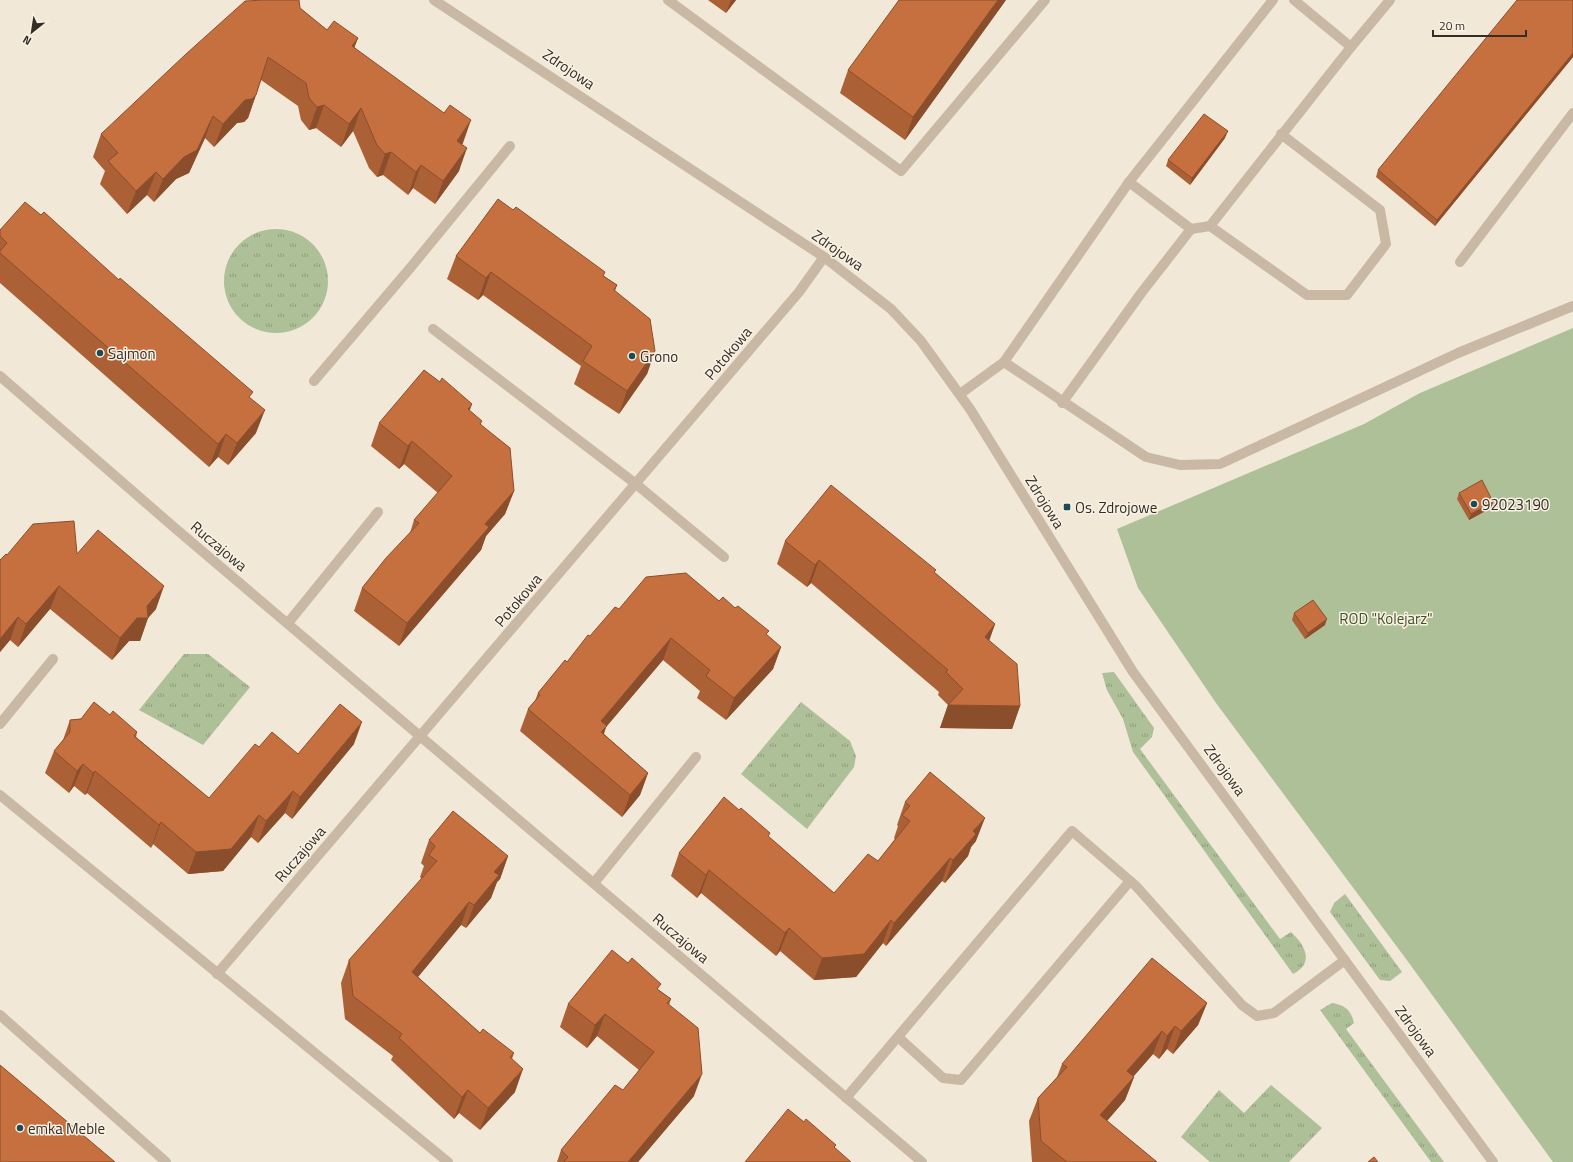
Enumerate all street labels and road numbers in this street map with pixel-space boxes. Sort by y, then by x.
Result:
street label: Zdrojowa [538,43,600,95]
street label: Zdrojowa [807,224,869,277]
street label: Potokowa [699,321,758,385]
street label: Zdrojowa [1020,471,1071,533]
street label: Ruczajowa [186,515,253,577]
street label: Potokowa [489,568,548,632]
street label: Zdrojowa [1198,739,1252,801]
street label: Ruczajowa [269,820,331,887]
street label: Ruczajowa [648,907,715,969]
street label: Zdrojowa [1389,1000,1443,1062]

